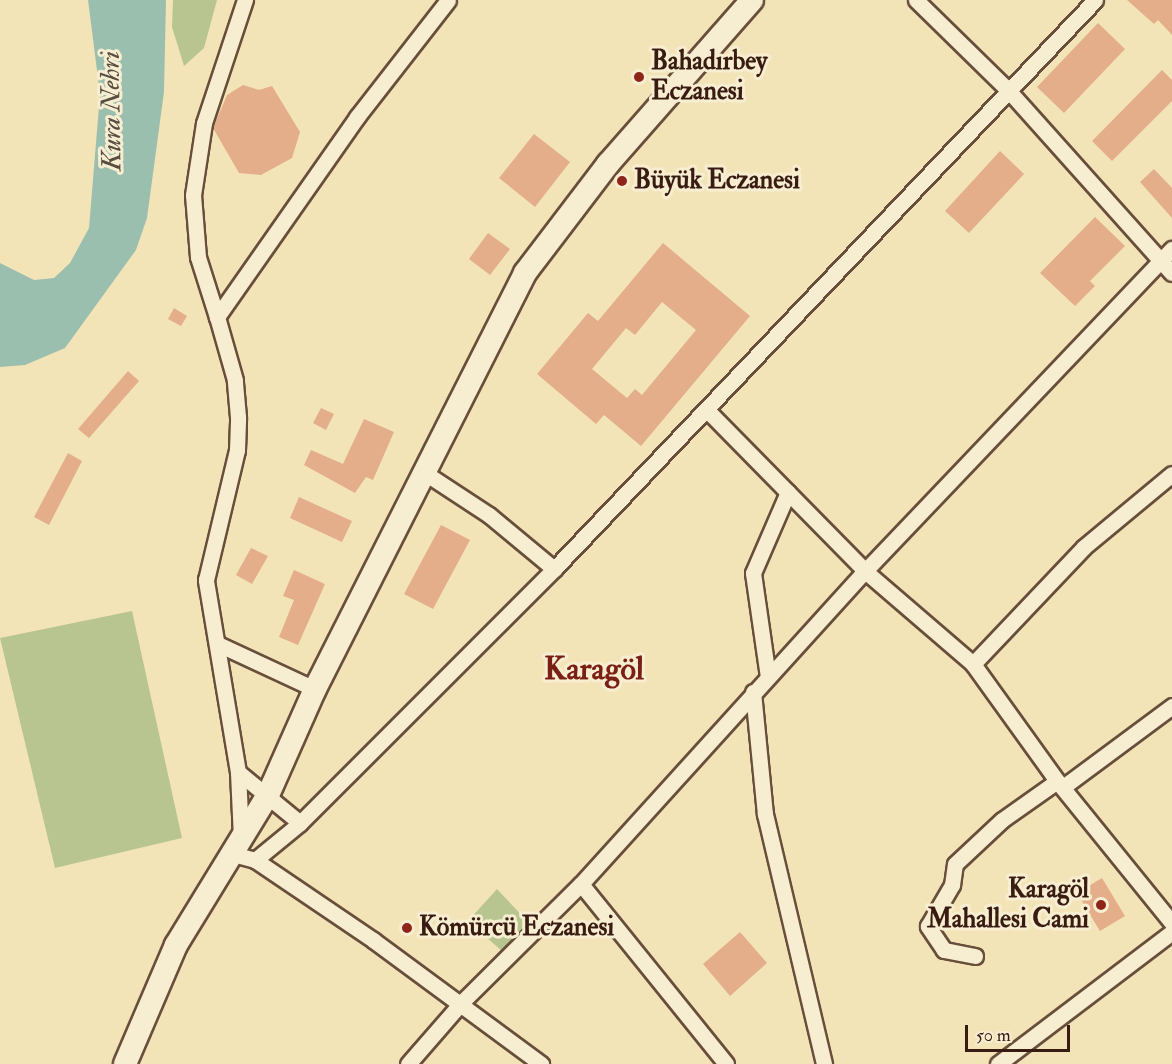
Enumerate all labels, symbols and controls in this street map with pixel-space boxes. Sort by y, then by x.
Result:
place label: Bahadırbey Eczanesi [651,46,768,107]
water label: Kura Nehri [94,51,128,171]
marker: Bahadırbey Eczanesi [632,70,646,84]
place label: Büyük Eczanesi [634,165,800,197]
marker: Büyük Eczanesi [615,174,629,188]
district label: Karagöl [544,650,644,688]
place label: Karagöl Mahallesi Cami [927,874,1089,936]
marker: Karagöl Mahallesi Cami [1094,898,1108,912]
place label: Kömürcü Eczanesi [419,912,614,944]
marker: Kömürcü Eczanesi [400,921,414,935]
scale bar [968,1013,1073,1051]
text: 50 m [976,1024,1011,1047]

